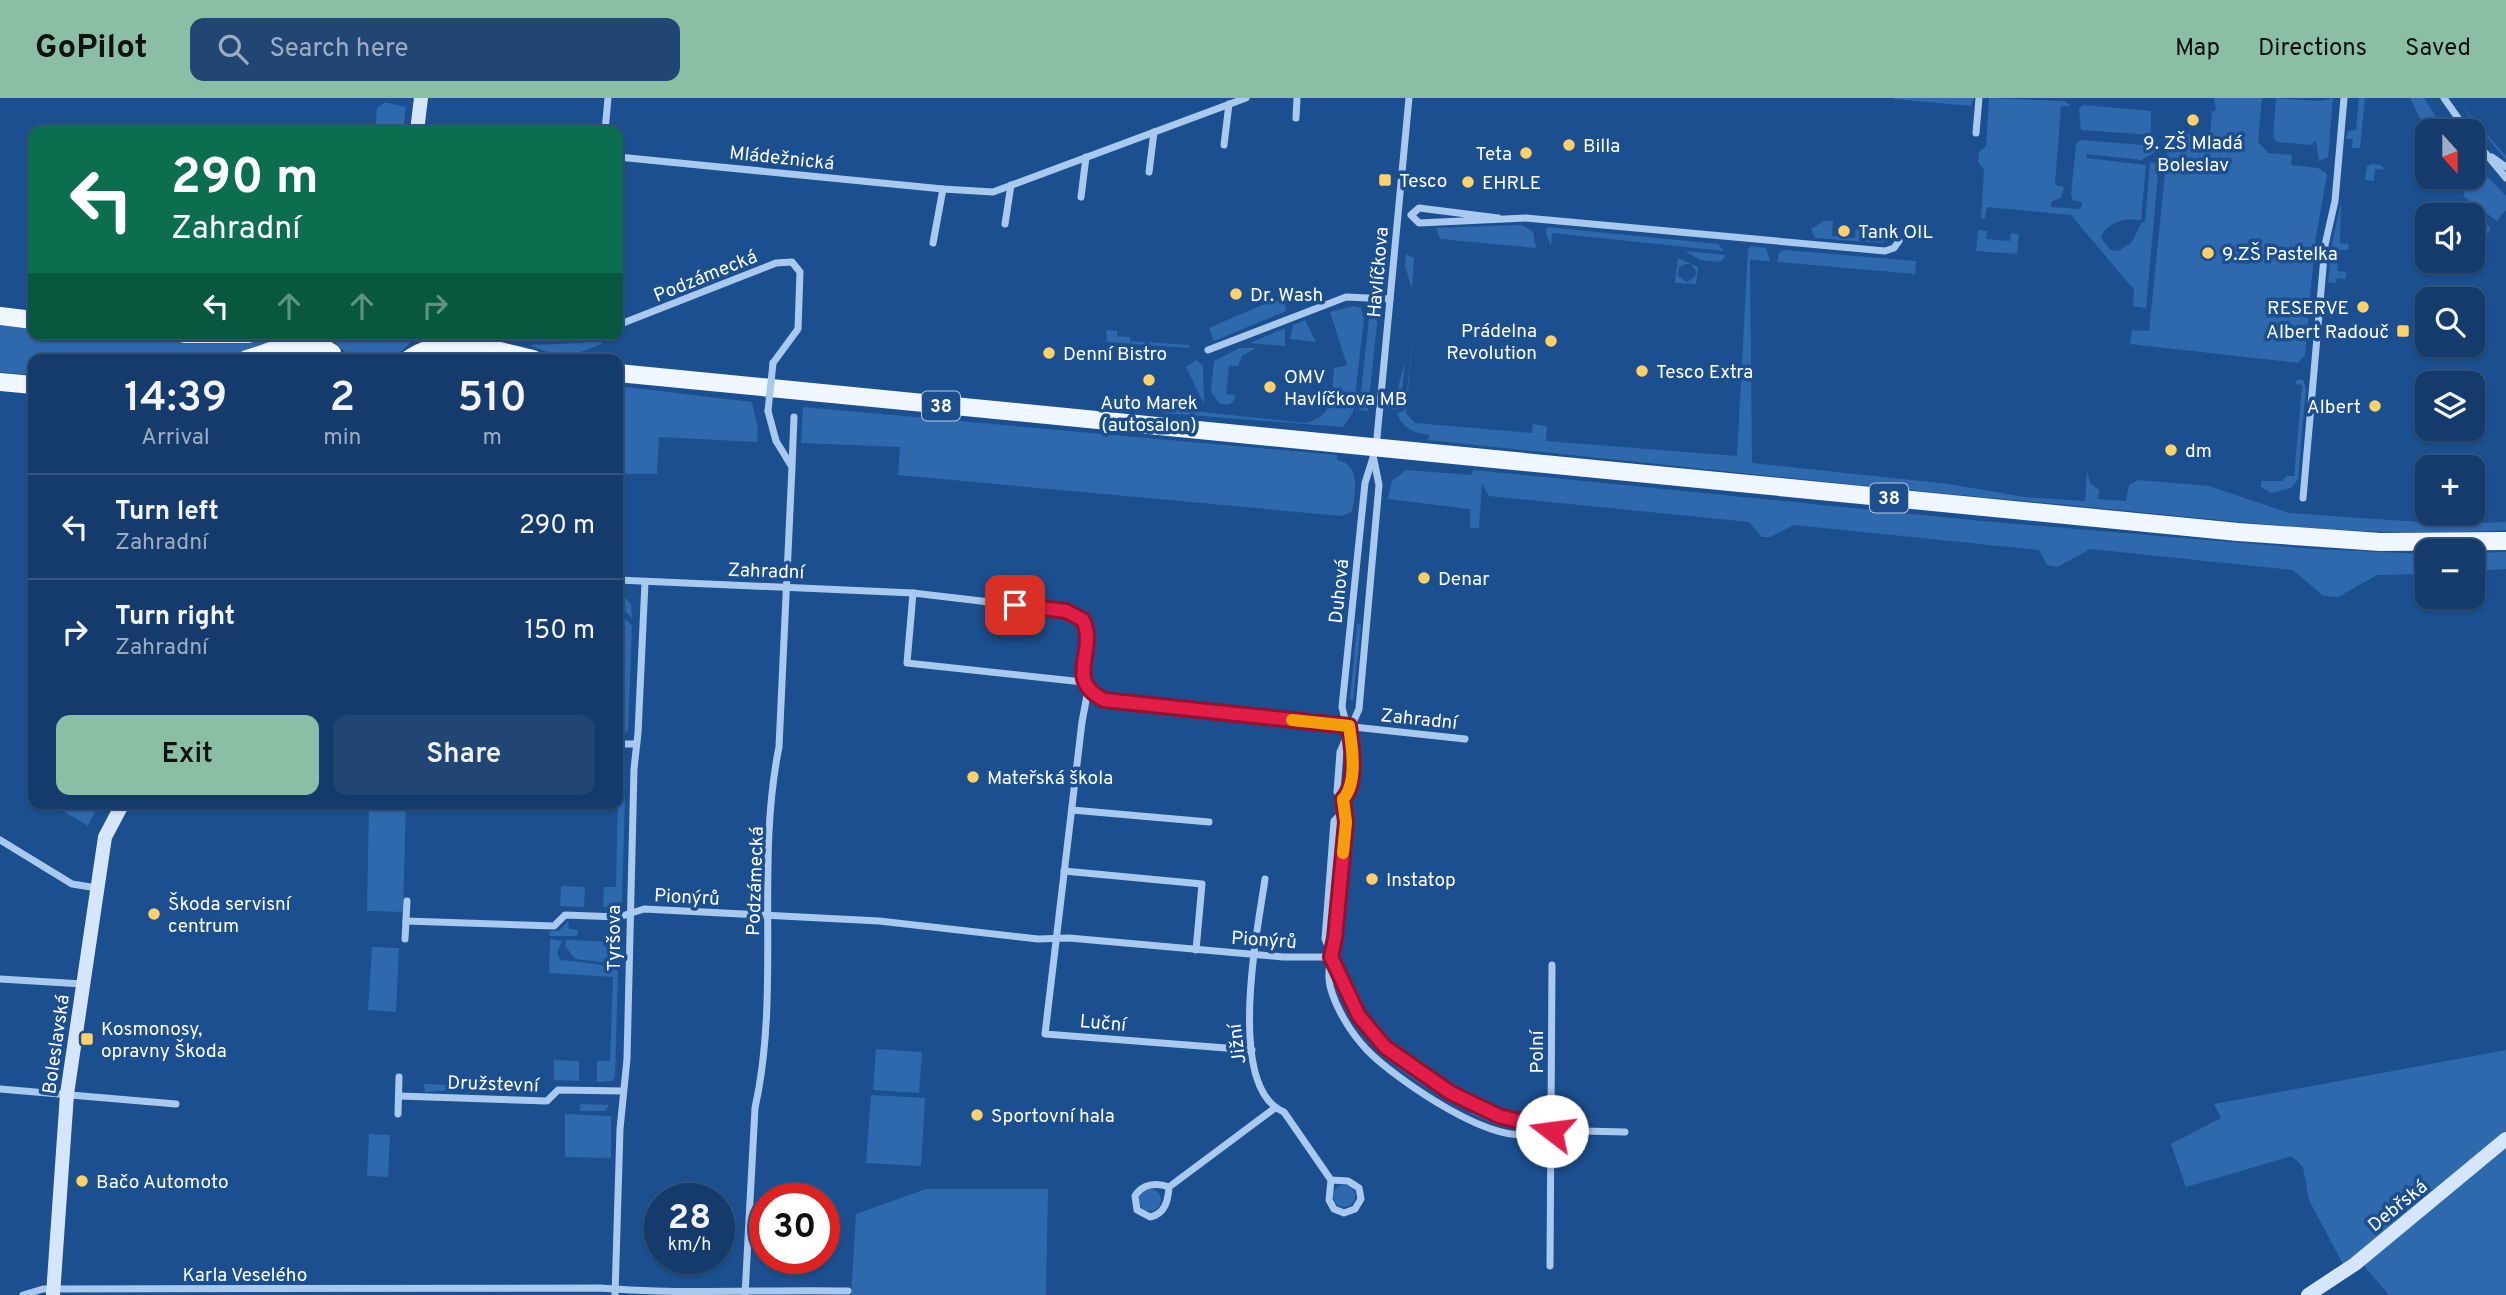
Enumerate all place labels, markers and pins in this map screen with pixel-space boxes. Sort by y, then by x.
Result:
marker: 9. ZŠ Mladá Boleslav [2185,112,2201,128]
place label: 9. ZŠ Mladá Boleslav [2143,131,2243,178]
place label: Billa [1583,135,1620,159]
marker: Billa [1561,137,1577,153]
place label: Teta [1476,143,1512,167]
marker: Teta [1518,145,1534,161]
place label: Tesco [1399,170,1447,194]
marker: Tesco [1377,172,1393,188]
place label: EHRLE [1482,172,1541,196]
marker: EHRLE [1460,174,1476,190]
place label: Tank OIL [1858,221,1933,245]
marker: Tank OIL [1836,223,1852,239]
place label: 9.ZŠ Pastelka [2222,242,2338,267]
marker: 9.ZŠ Pastelka [2200,245,2216,261]
place label: Dr. Wash [1250,284,1323,308]
marker: Dr. Wash [1228,286,1244,302]
place label: RESERVE [2267,297,2349,321]
marker: RESERVE [2355,299,2371,315]
place label: Prádelna Revolution [1446,320,1537,366]
place label: Albert Radouč [2266,321,2389,345]
marker: Albert Radouč [2395,323,2411,339]
marker: Prádelna Revolution [1543,333,1559,349]
place label: Denní Bistro [1063,343,1167,367]
marker: Denní Bistro [1041,345,1057,361]
place label: Tesco Extra [1656,361,1753,385]
marker: Tesco Extra [1634,363,1650,379]
place label: OMV Havlíčkova MB [1284,366,1407,412]
marker: Auto Marek (autosalon) [1141,372,1157,388]
marker: OMV Havlíčkova MB [1262,379,1278,395]
place label: Auto Marek (autosalon) [1100,392,1198,438]
place label: Albert [2307,396,2361,420]
marker: Albert [2367,398,2383,414]
place label: dm [2185,440,2212,464]
marker: dm [2163,442,2179,458]
place label: Denar [1438,568,1490,592]
marker: Denar [1416,570,1432,586]
pin [985,575,1045,635]
place label: Mateřská škola [987,767,1113,791]
marker: Mateřská škola [965,769,981,785]
place label: Instatop [1386,869,1456,893]
marker: Instatop [1364,871,1380,887]
place label: Škoda servisní centrum [168,892,293,939]
marker: Škoda servisní centrum [146,906,162,922]
place label: Kosmonosy, opravny Škoda [101,1018,227,1064]
marker: Kosmonosy, opravny Škoda [79,1031,95,1047]
place label: Sportovní hala [991,1105,1115,1129]
marker: Sportovní hala [969,1107,985,1123]
place label: Bačo Automoto [96,1171,229,1195]
marker: Bačo Automoto [74,1173,90,1189]

